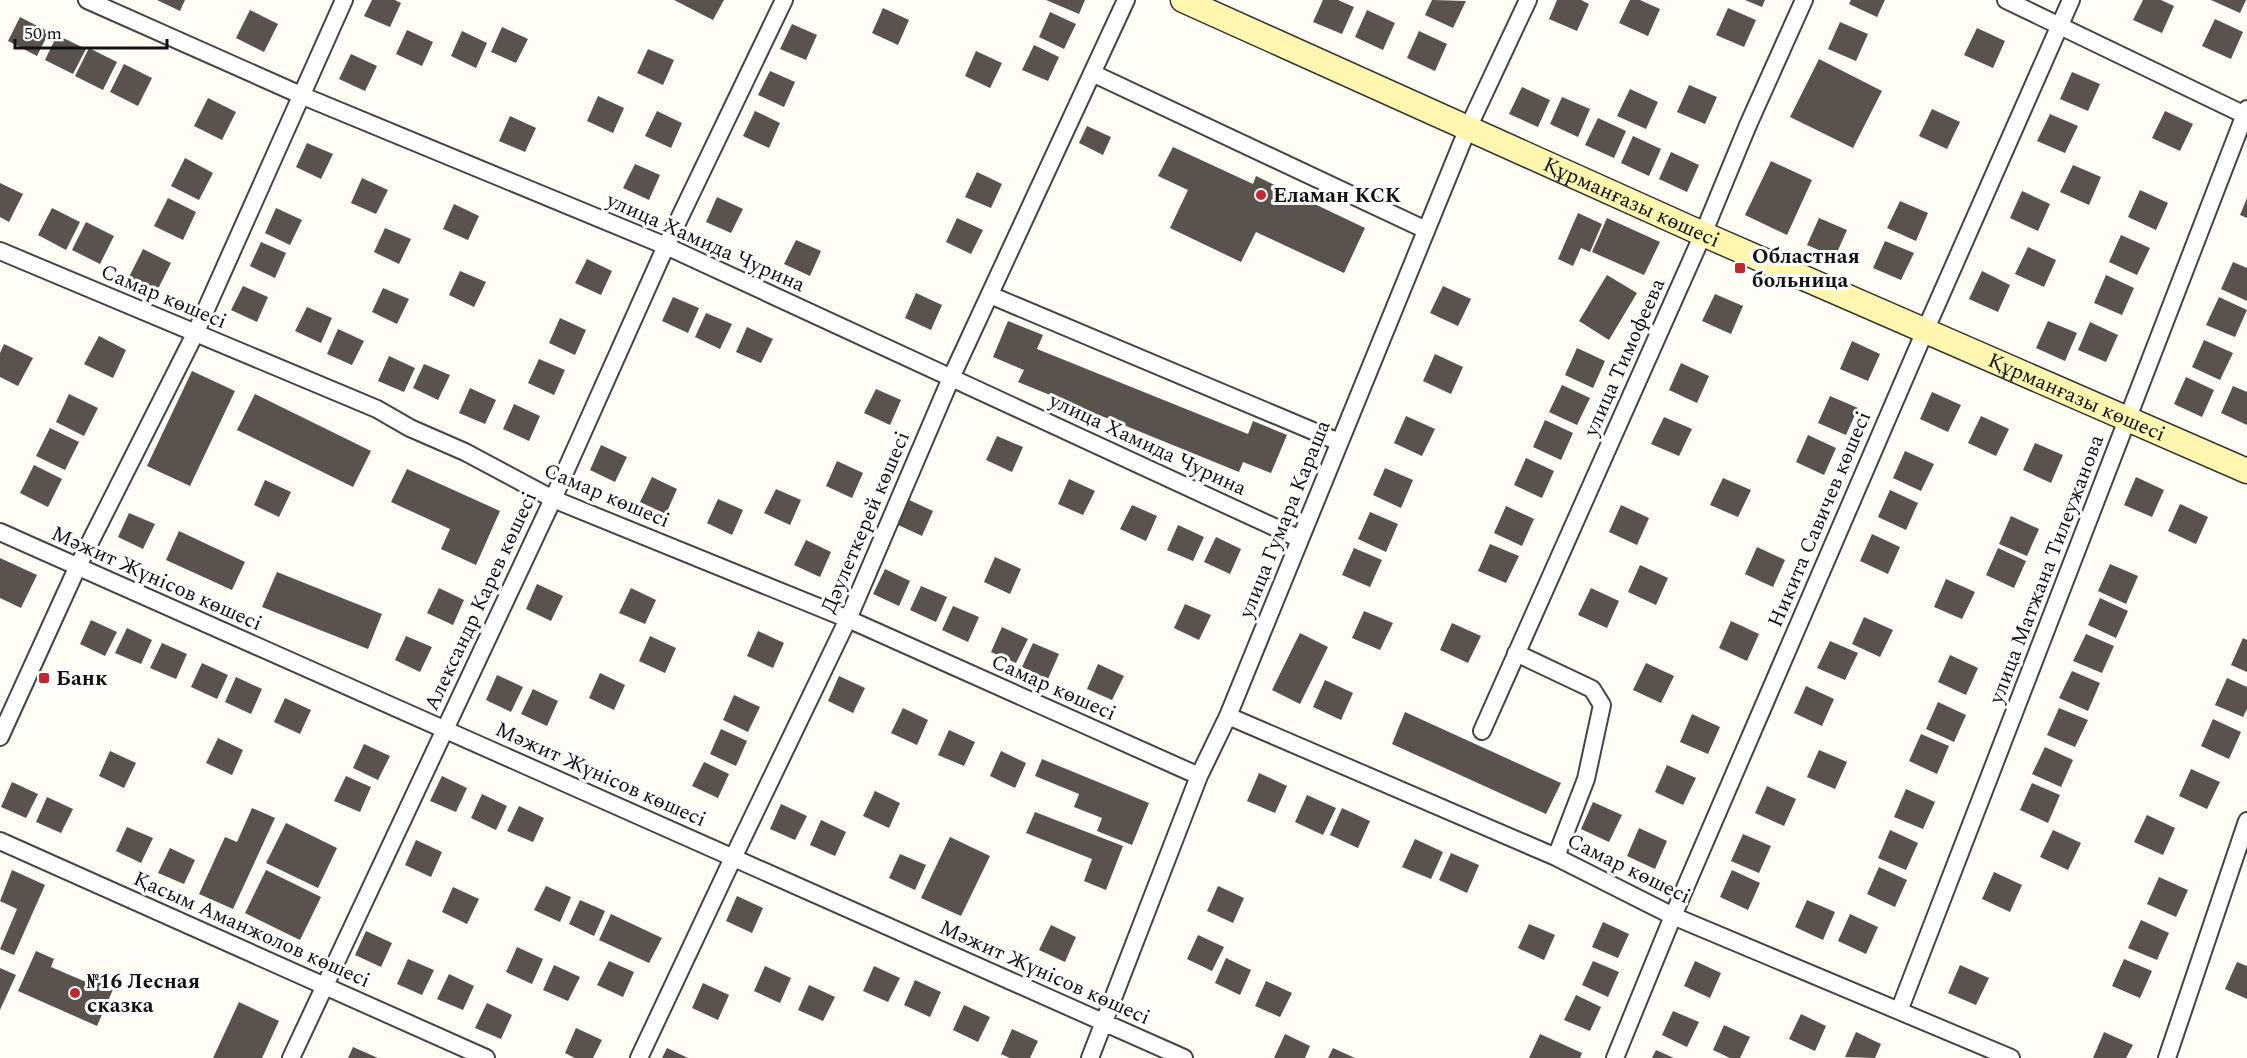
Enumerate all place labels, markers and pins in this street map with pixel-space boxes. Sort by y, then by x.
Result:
place label: Еламан КСК [1273,180,1402,212]
marker: Еламан КСК [1254,188,1268,202]
place label: Областная больница [1752,241,1860,297]
marker: Областная больница [1733,261,1747,275]
place label: Банк [56,663,108,695]
marker: Банк [37,671,51,685]
place label: №16 Лесная сказка [87,966,200,1022]
marker: №16 Лесная сказка [68,986,82,1000]

